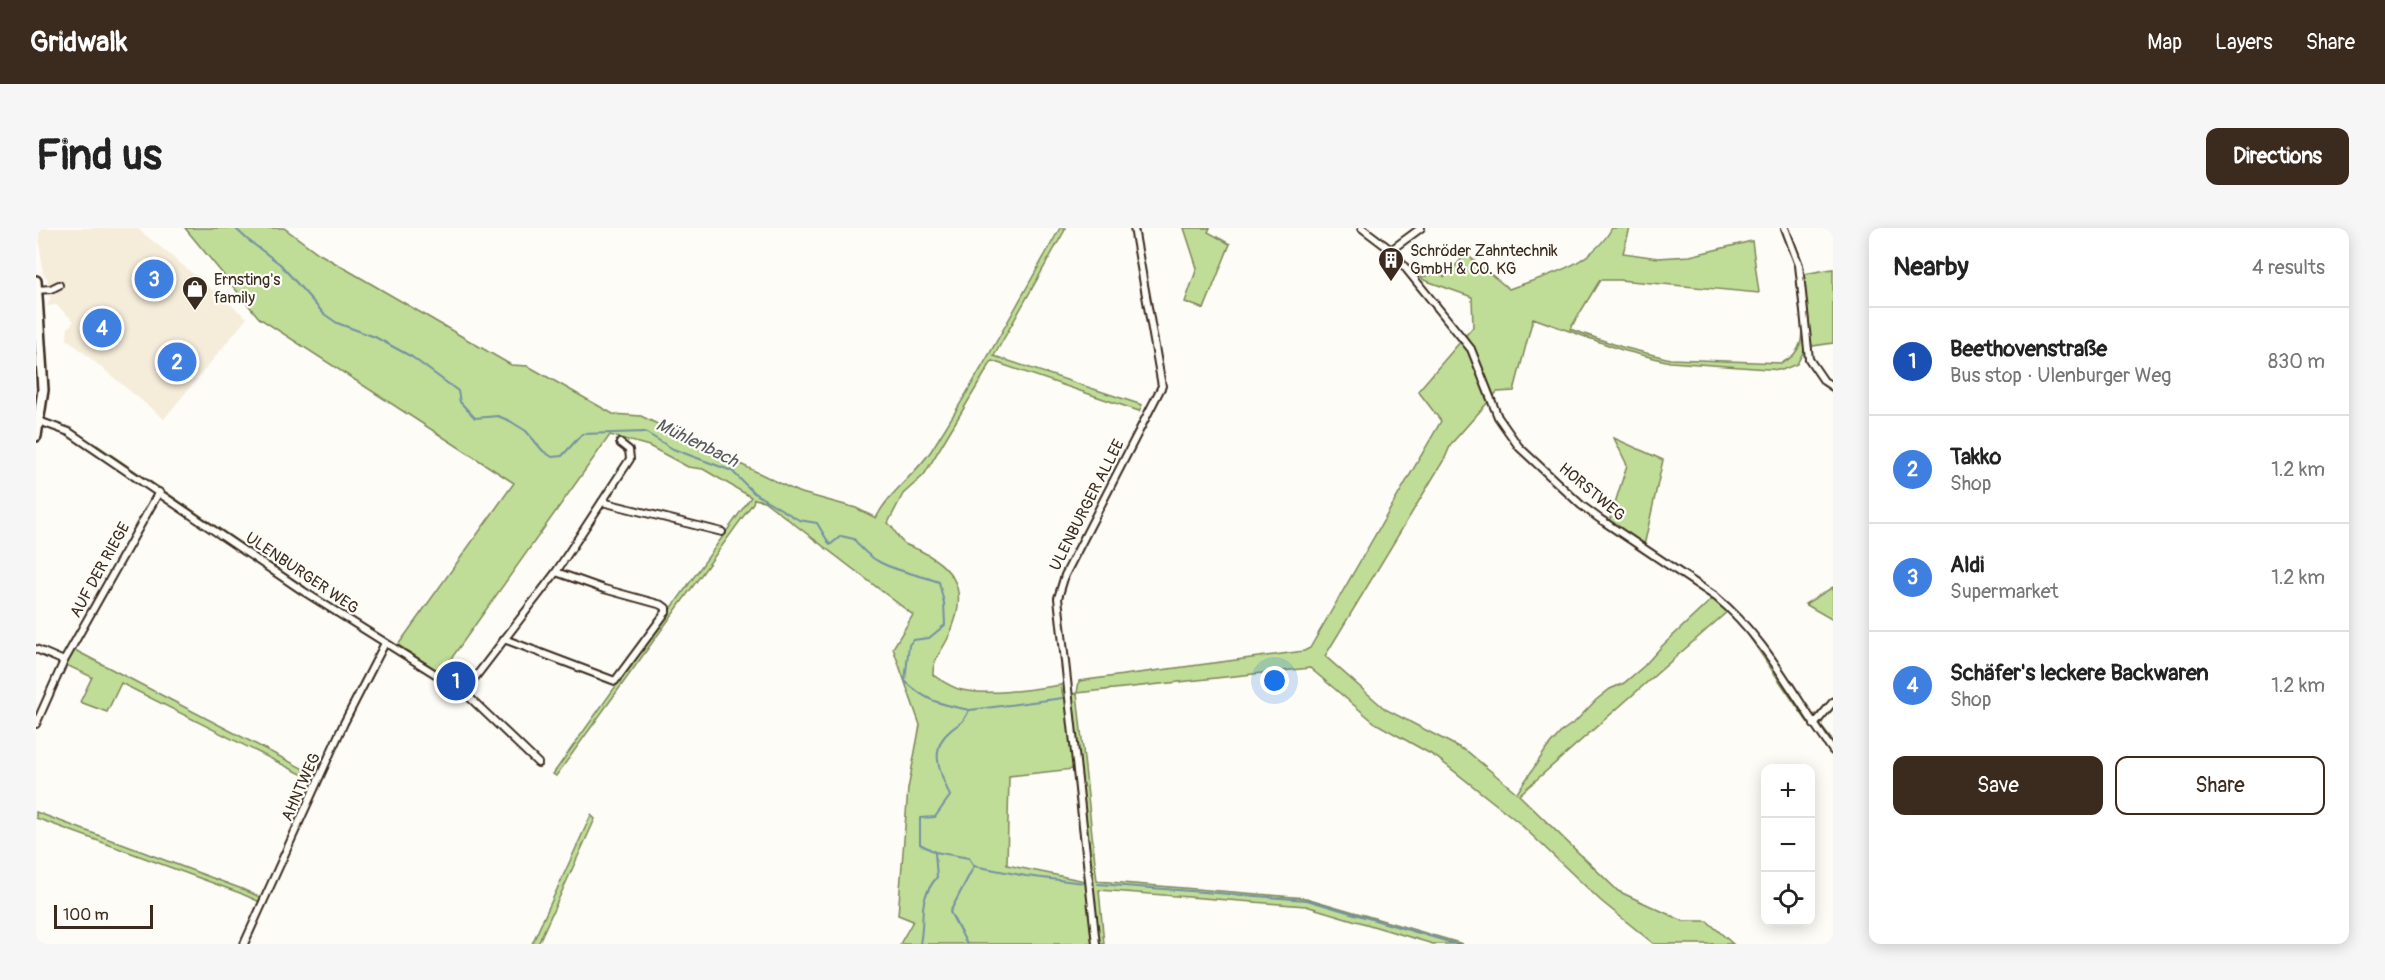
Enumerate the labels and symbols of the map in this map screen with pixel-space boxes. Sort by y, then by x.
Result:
place label: Schröder Zahntechnik GmbH & CO. KG [1410,241,1558,279]
building icon: Schröder Zahntechnik GmbH & CO. KG [1376,245,1406,283]
pin: 3 [134,256,174,302]
place label: Ernsting's family [214,270,280,308]
shop icon: Ernsting's family [180,274,210,312]
pin: 4 [82,306,122,350]
pin: 2 [158,340,196,384]
water label: Mühlenbach [652,413,743,473]
street label: ULENBURGER ALLEE [1045,436,1129,574]
street label: HORSTWEG [1555,459,1629,525]
street label: AUF DER RIEGE [66,519,134,621]
street label: ULENBURGER WEG [242,528,362,618]
pin: 1 [436,658,476,704]
your location [1260,666,1289,695]
street label: AHNTWEG [277,750,325,824]
scale bar [54,902,153,930]

